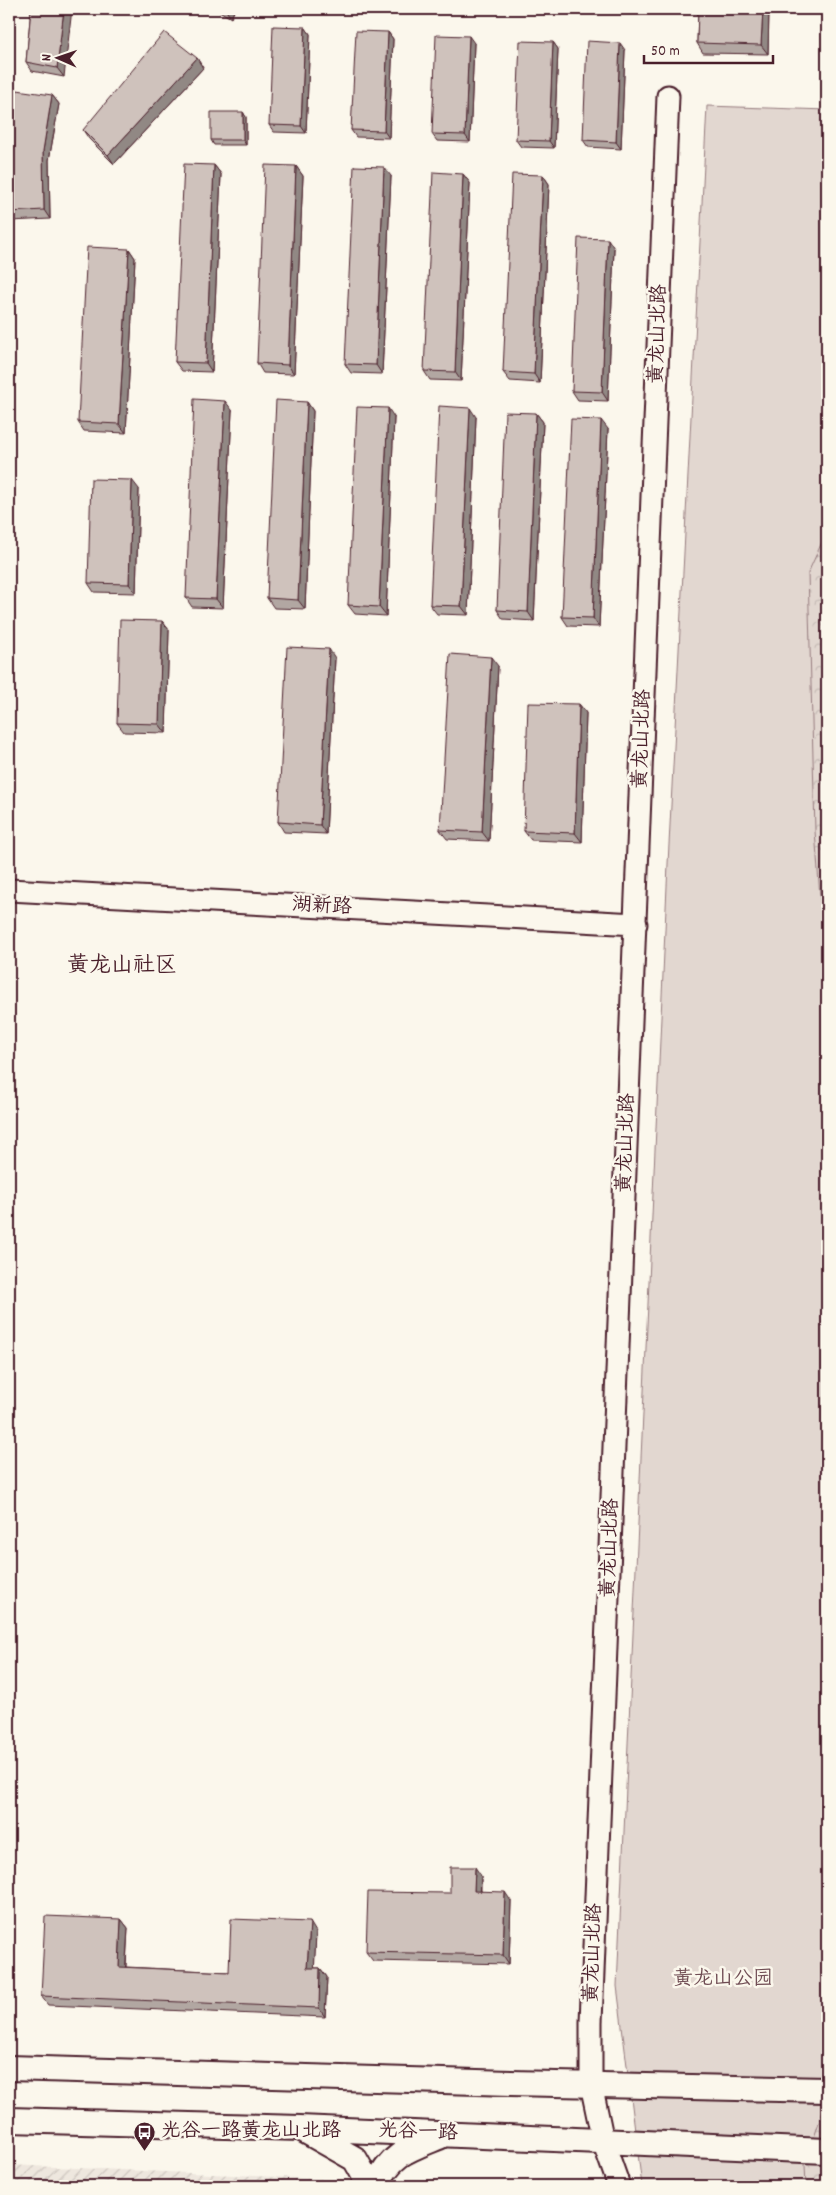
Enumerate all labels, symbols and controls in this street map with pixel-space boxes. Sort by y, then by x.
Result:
north arrow [32,32,82,82]
scale bar [644,32,772,64]
text: 50 m [651,41,680,63]
text: N [37,54,57,61]
street label: 黄龙山北路 [643,283,675,384]
street label: 黄龙山北路 [627,688,659,789]
street label: 湖新路 [291,891,354,923]
district label: 黄龙山社区 [67,951,177,982]
street label: 黄龙山北路 [611,1092,643,1193]
street label: 黄龙山北路 [595,1497,627,1598]
street label: 黄龙山北路 [578,1902,610,2003]
park label: 黄龙山公园 [673,1966,773,1994]
place label: 光谷一路黄龙山北路 [161,2118,342,2146]
street label: 光谷一路 [378,2118,459,2148]
bus stop icon: 光谷一路黄龙山北路 [133,2120,157,2151]

